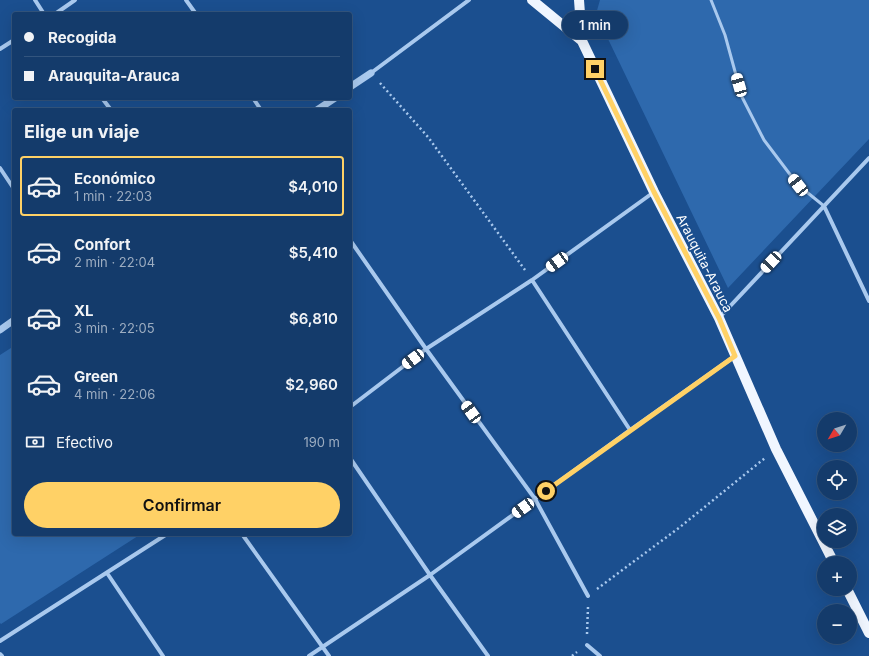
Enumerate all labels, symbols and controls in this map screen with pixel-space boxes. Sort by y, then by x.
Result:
callout: 1 min [562,11,628,39]
text: 1 min [579,17,611,33]
text: Recogida [48,28,116,47]
route end [586,60,604,78]
text: Arauquita-Arauca [48,66,180,85]
car [730,72,748,98]
text: Elige un viaje [24,121,139,142]
icon: car [26,168,62,204]
text: Económico [74,169,155,188]
car [786,172,810,198]
text: $4,010 [288,177,338,196]
text: 1 min · 22:03 [74,188,152,204]
street label: Arauquita-Arauca [673,211,737,315]
icon: car [26,234,62,270]
text: Confort [74,235,130,254]
text: $5,410 [289,243,338,262]
car [758,249,784,275]
car [544,250,570,274]
text: 2 min · 22:04 [74,254,155,270]
icon: car [26,300,62,336]
text: XL [74,301,94,320]
text: $6,810 [289,309,338,328]
text: 3 min · 22:05 [74,320,155,336]
car [400,347,426,371]
icon: car [26,366,62,402]
text: Green [74,367,118,386]
text: $2,960 [285,375,338,394]
text: 4 min · 22:06 [74,386,155,402]
car [459,399,483,425]
north arrow [817,412,857,452]
map controls [817,412,857,644]
icon: cash [24,431,46,453]
text: Efectivo [56,433,113,452]
text: 190 m [303,434,340,450]
button: locate [817,460,857,500]
button: Confirmar [24,482,340,528]
route start [537,482,555,500]
car [510,496,536,520]
button: layers [817,508,857,548]
button: + [817,556,857,596]
button: − [817,604,857,644]

